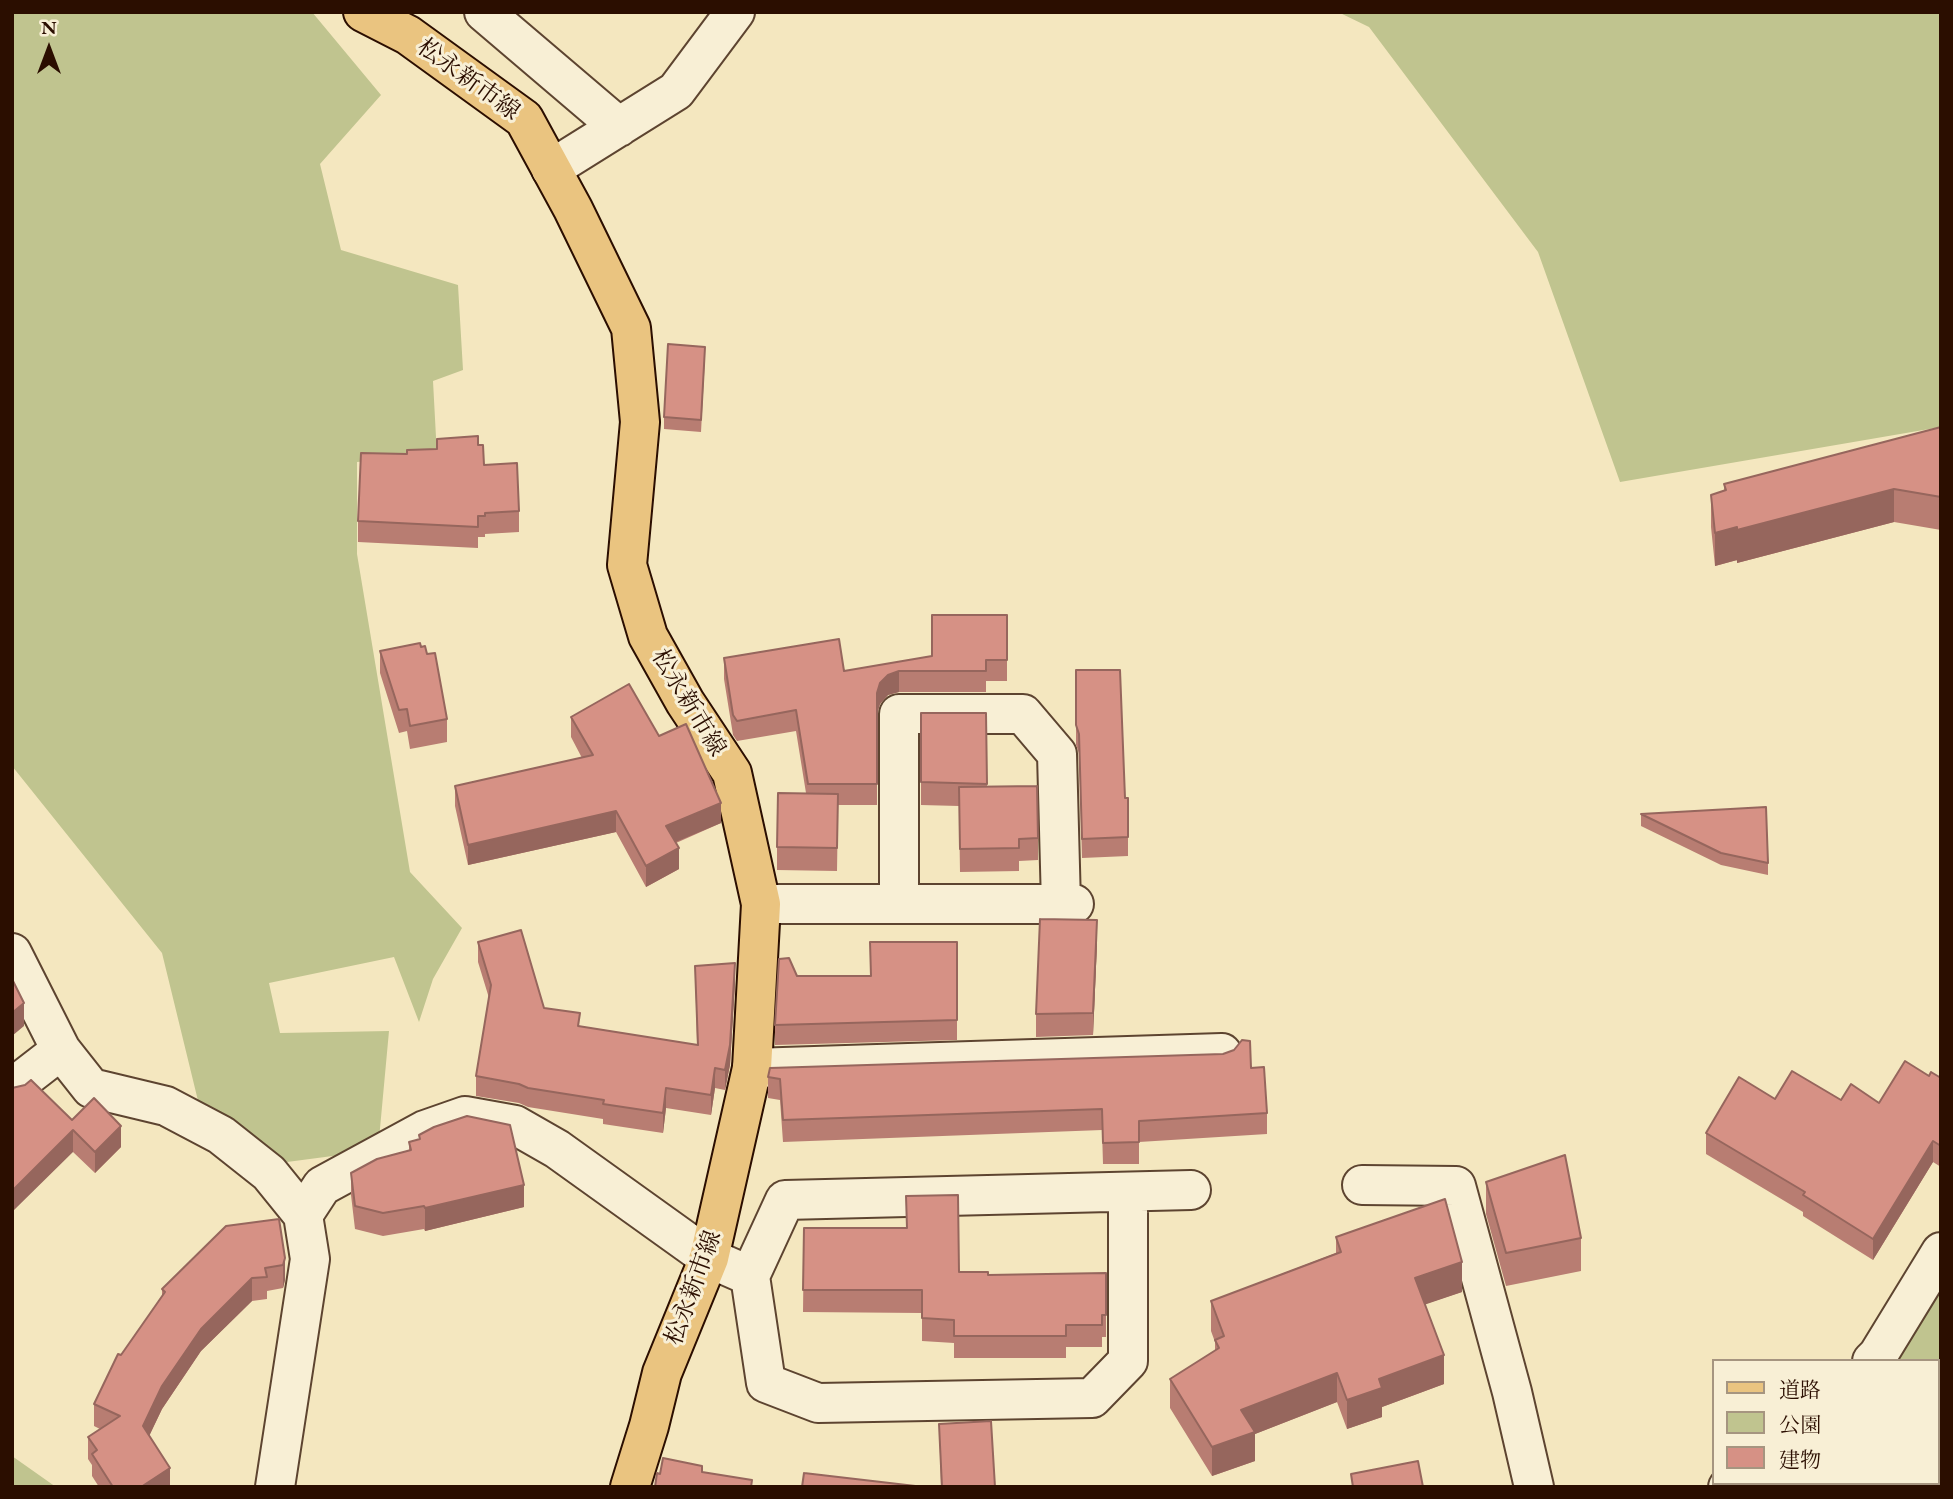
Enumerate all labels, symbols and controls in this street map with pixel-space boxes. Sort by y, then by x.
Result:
north arrow [14,14,84,84]
text: N [41,15,57,40]
street label: 松永新市線 [411,33,525,127]
street label: 松永新市線 [645,644,731,762]
street label: 松永新市線 [660,1227,728,1349]
legend [1712,1359,1939,1485]
text: 道路 [1779,1376,1821,1403]
text: 公園 [1779,1411,1821,1438]
text: 建物 [1779,1446,1821,1473]

